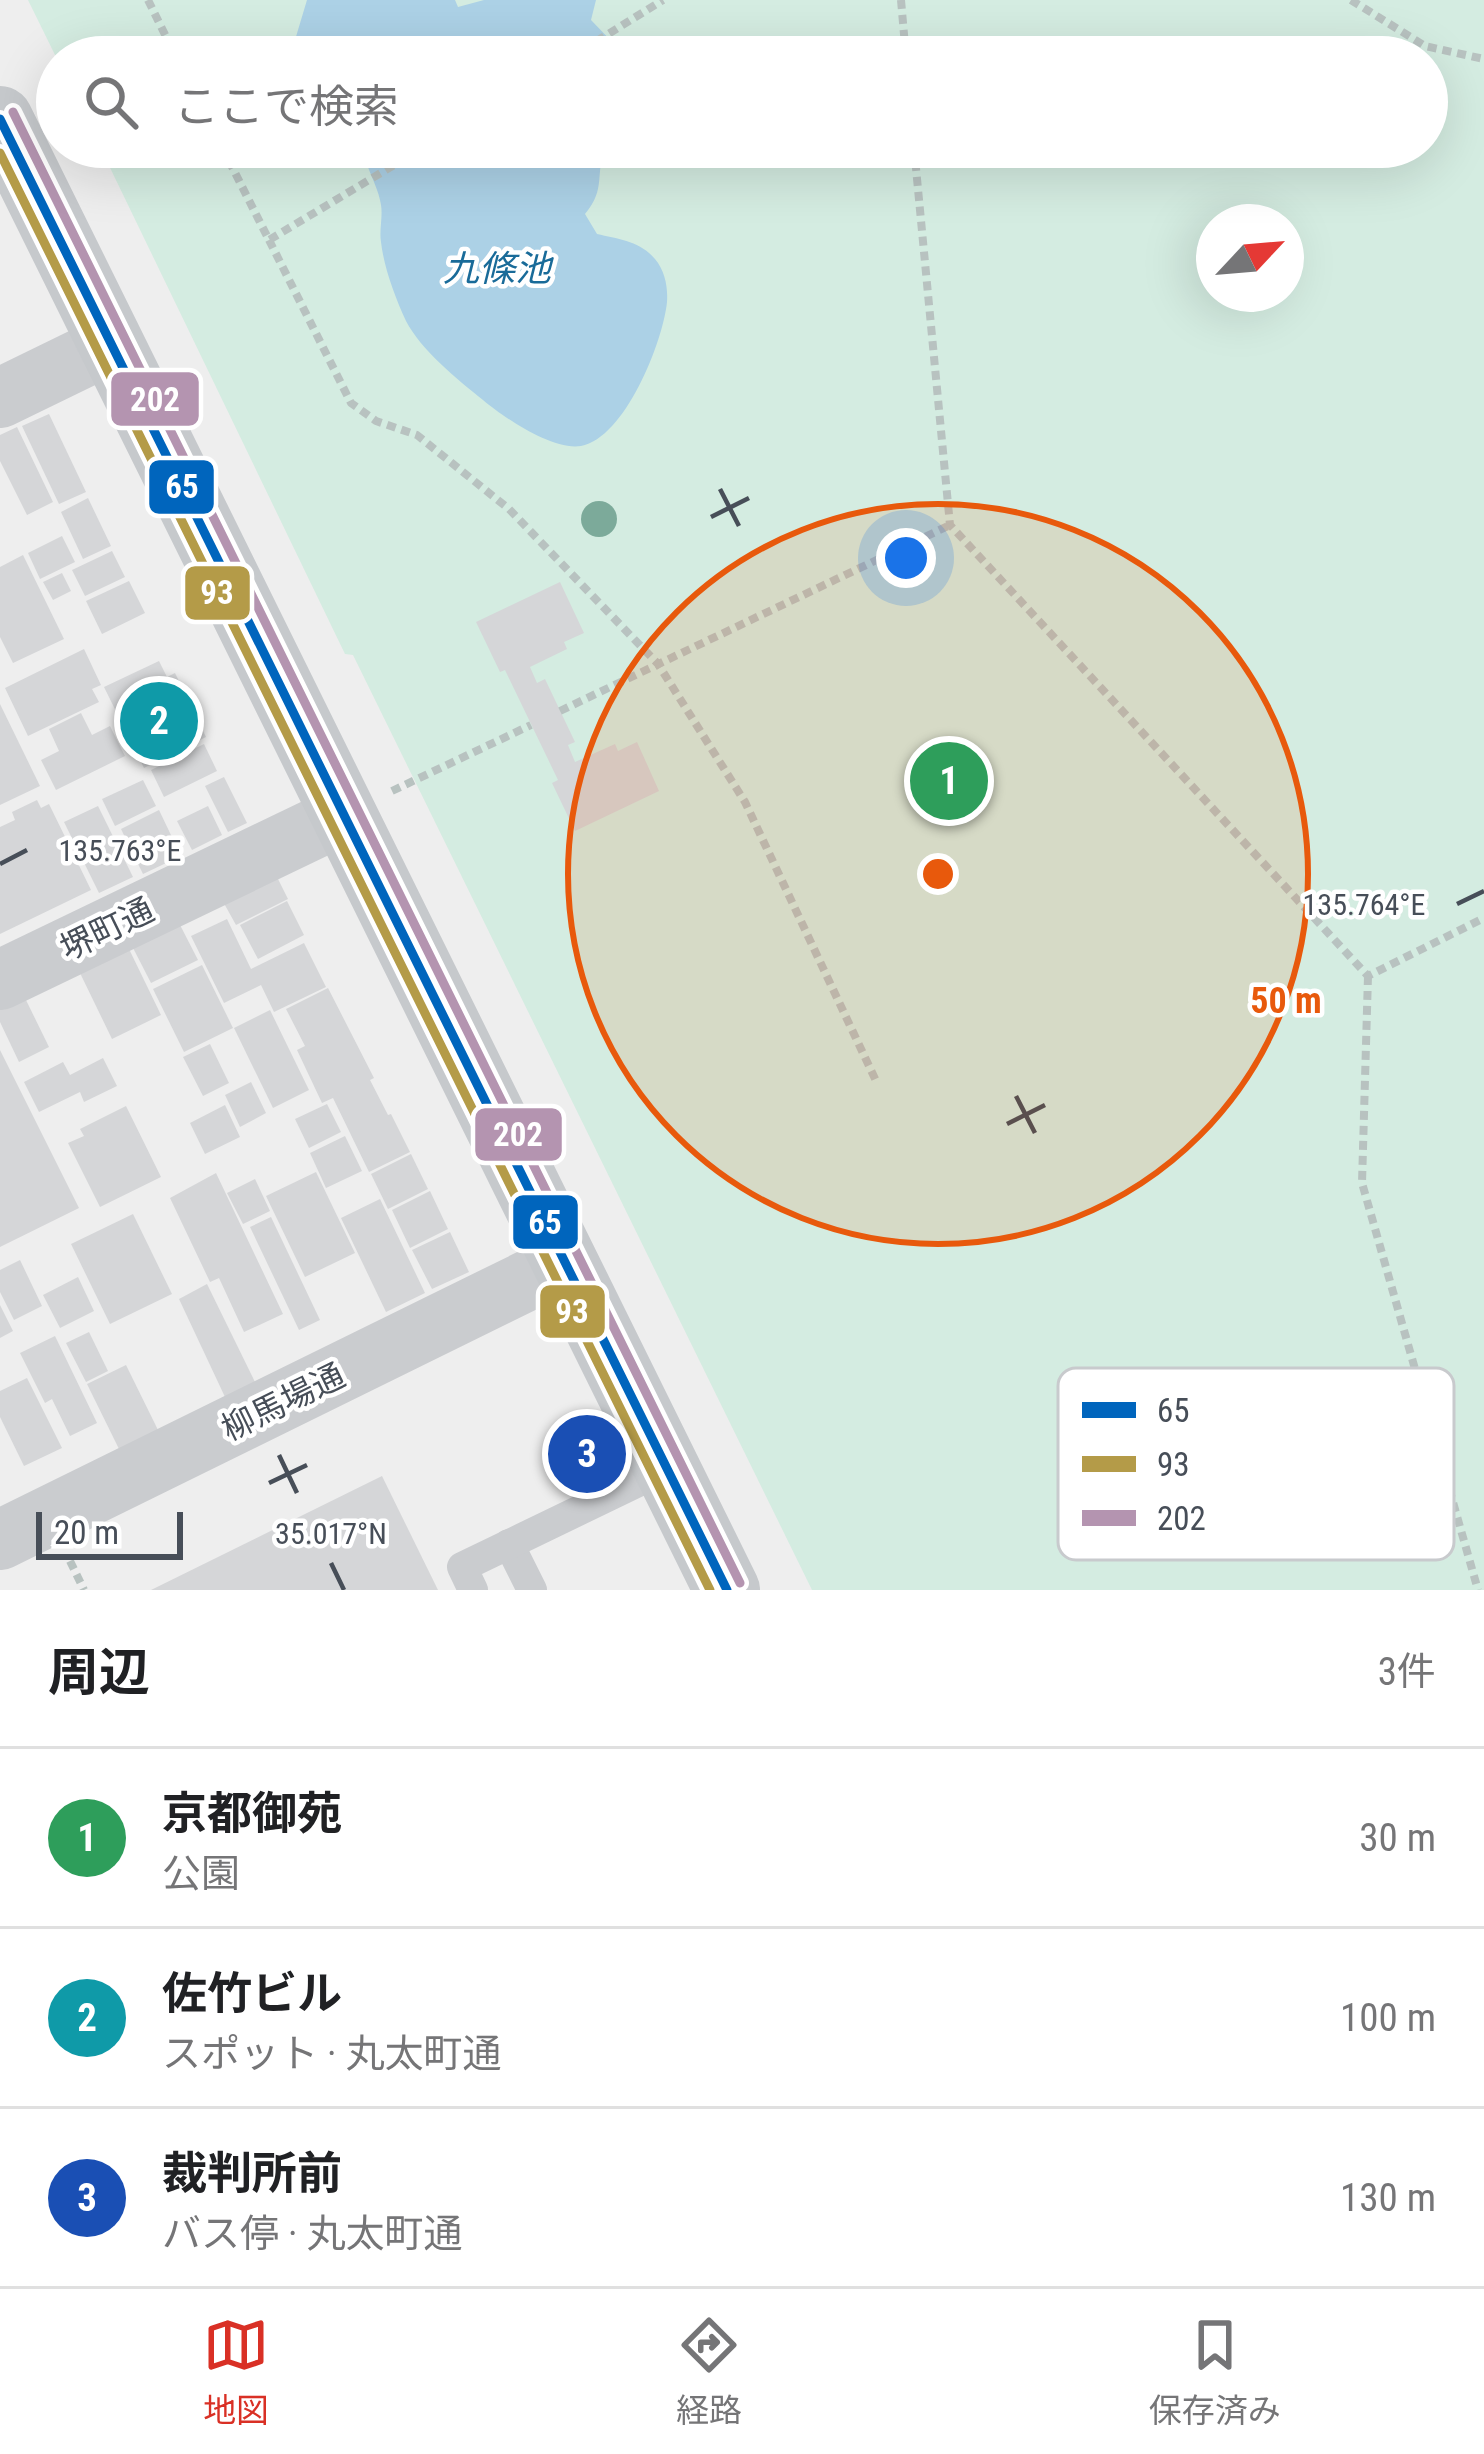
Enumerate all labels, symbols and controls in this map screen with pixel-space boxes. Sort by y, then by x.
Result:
search box [36,36,1448,168]
icon: search [78,69,144,135]
text: ここで検索 [174,80,399,133]
north arrow [1196,204,1304,312]
water label: 九條池 [443,248,554,290]
line badge: 202 [109,370,201,428]
text: 202 [130,380,180,419]
line badge: 65 [147,458,216,516]
text: 65 [165,467,199,506]
your location [876,528,936,588]
line badge: 93 [183,564,252,622]
text: 93 [200,573,234,612]
pin: 2 [120,676,198,766]
pin: 1 [910,736,988,826]
text: 135.763°E [59,833,181,868]
centre of rings [917,853,959,895]
text: 135.764°E [1303,887,1425,922]
street label: 堺町通 [54,890,160,968]
text: 50 m [1250,980,1322,1022]
line badge: 202 [473,1106,564,1163]
text: 202 [493,1115,543,1154]
line badge: 65 [511,1193,580,1251]
text: 65 [528,1203,562,1242]
line badge: 93 [538,1283,607,1340]
text: 93 [555,1292,589,1331]
street label: 柳馬場通 [215,1356,351,1448]
legend [1058,1368,1454,1560]
text: 65 [1157,1391,1190,1430]
pin: 3 [548,1409,626,1499]
text: 93 [1157,1445,1190,1484]
text: 202 [1157,1499,1206,1538]
scale bar [36,1506,183,1559]
text: 20 m [54,1513,119,1552]
text: 35.017°N [275,1516,387,1551]
text: 周辺 [48,1643,150,1702]
text: 3件 [1378,1649,1436,1695]
text: 京都御苑 [162,1787,342,1840]
text: 1 [77,1815,97,1861]
text: 30 m [1359,1815,1436,1861]
text: 公園 [162,1851,240,1897]
text: 佐竹ビル [162,1967,342,2020]
text: 2 [77,1995,97,2041]
text: 100 m [1340,1995,1436,2041]
text: スポット · 丸太町通 [162,2031,501,2077]
text: 裁判所前 [162,2147,342,2200]
text: 3 [77,2175,97,2221]
text: 130 m [1340,2175,1436,2221]
text: バス停 · 丸太町通 [162,2211,462,2257]
tab: 地図 [203,2312,269,2432]
tab: 経路 [676,2312,742,2432]
tab: 保存済み [1149,2312,1281,2432]

